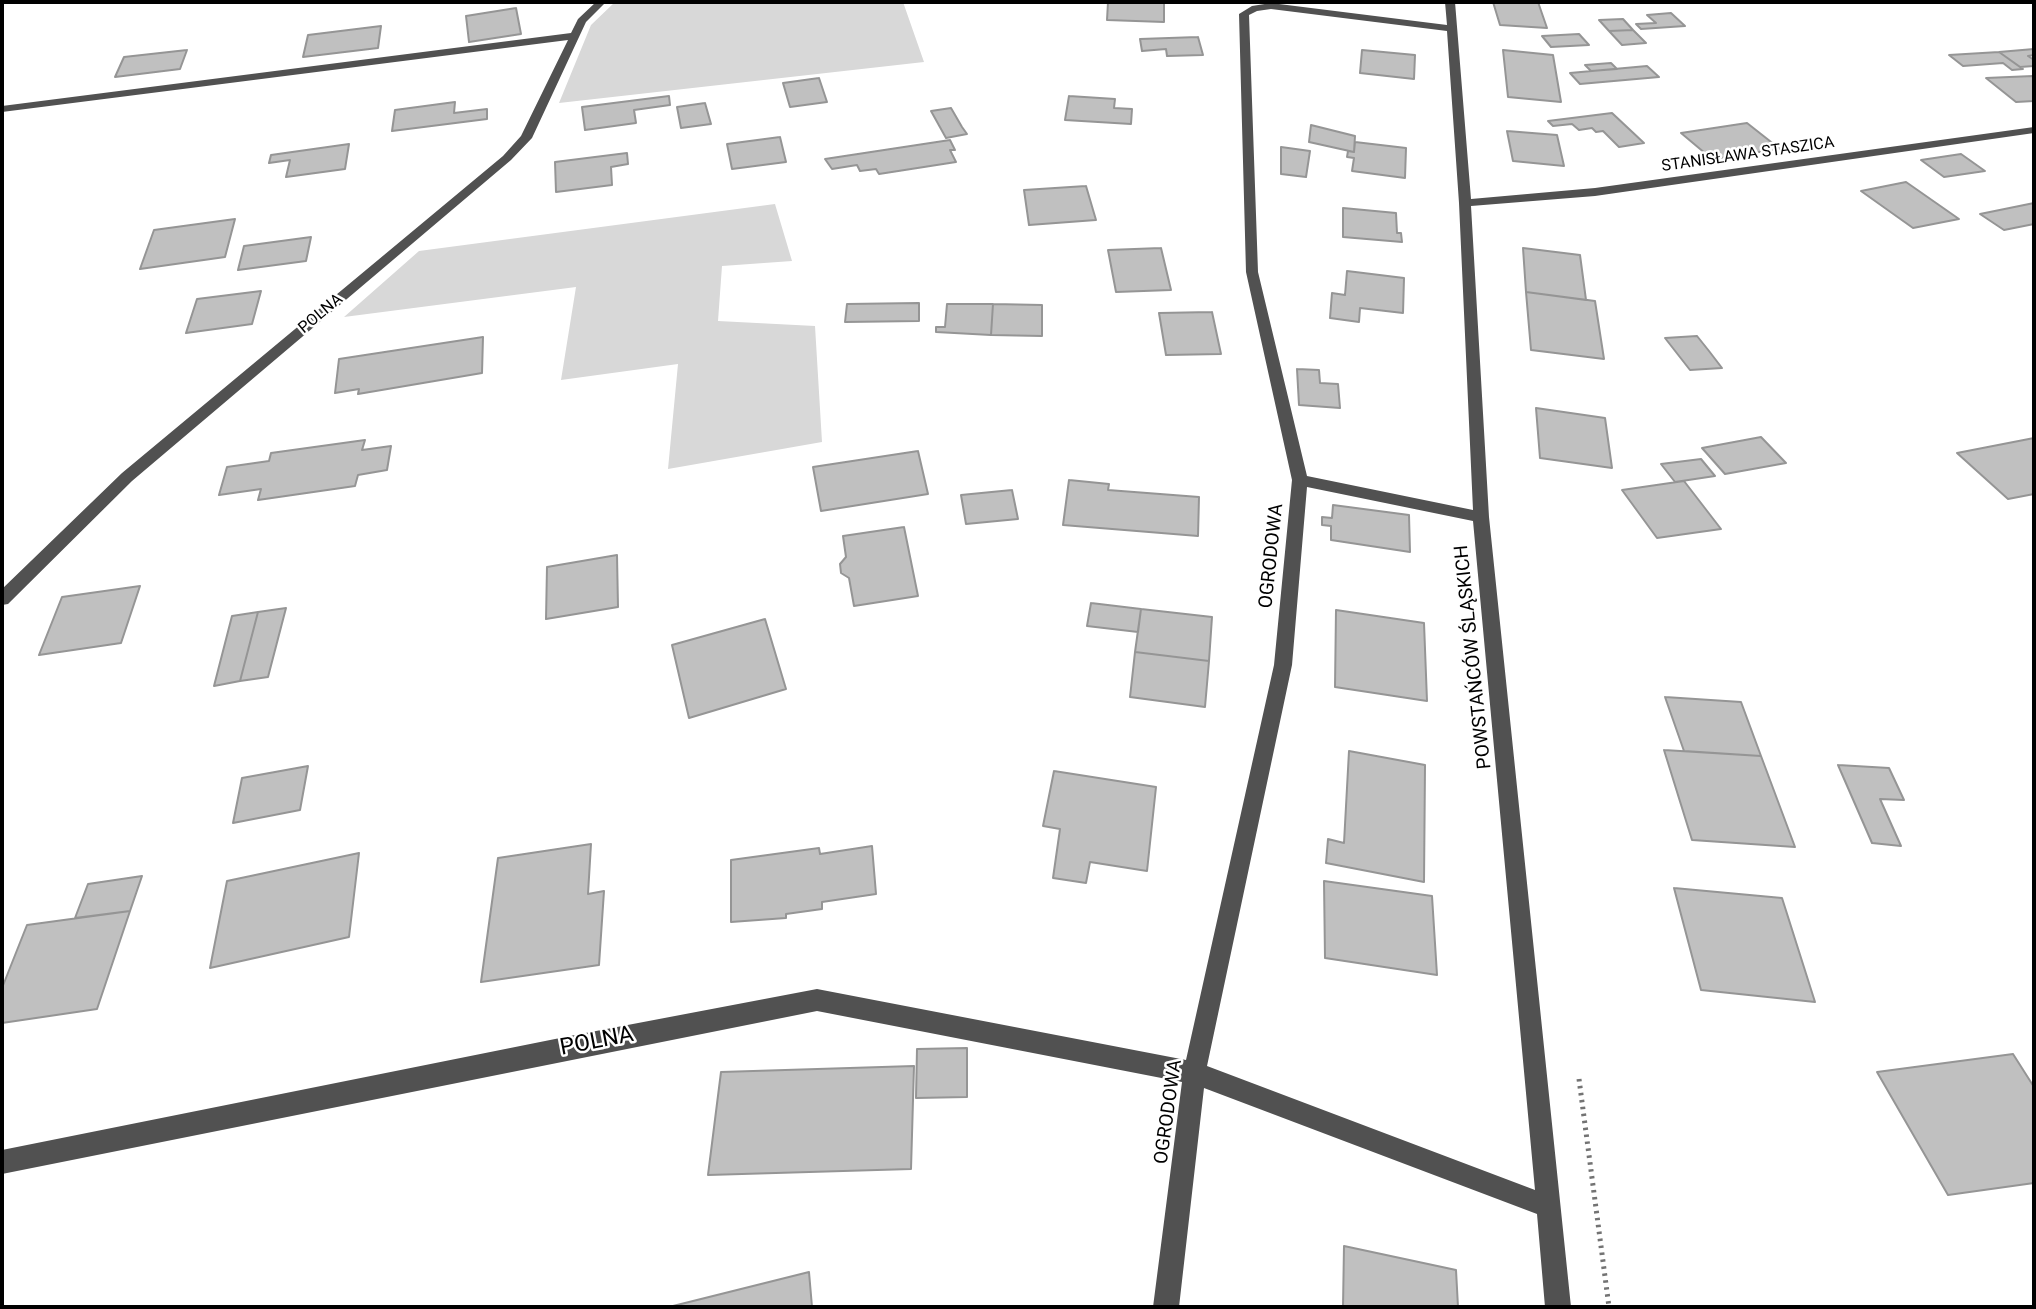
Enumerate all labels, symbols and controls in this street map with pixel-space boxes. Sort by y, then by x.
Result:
street label: STANISŁAWA STASZICA [1660,133,1836,177]
street label: POLNA [295,290,347,338]
street label: OGRODOWA [1255,503,1289,609]
street label: POWSTAŃCÓW ŚLĄSKICH [1451,544,1497,770]
street label: POLNA [558,1021,636,1063]
street label: OGRODOWA [1150,1058,1188,1166]

